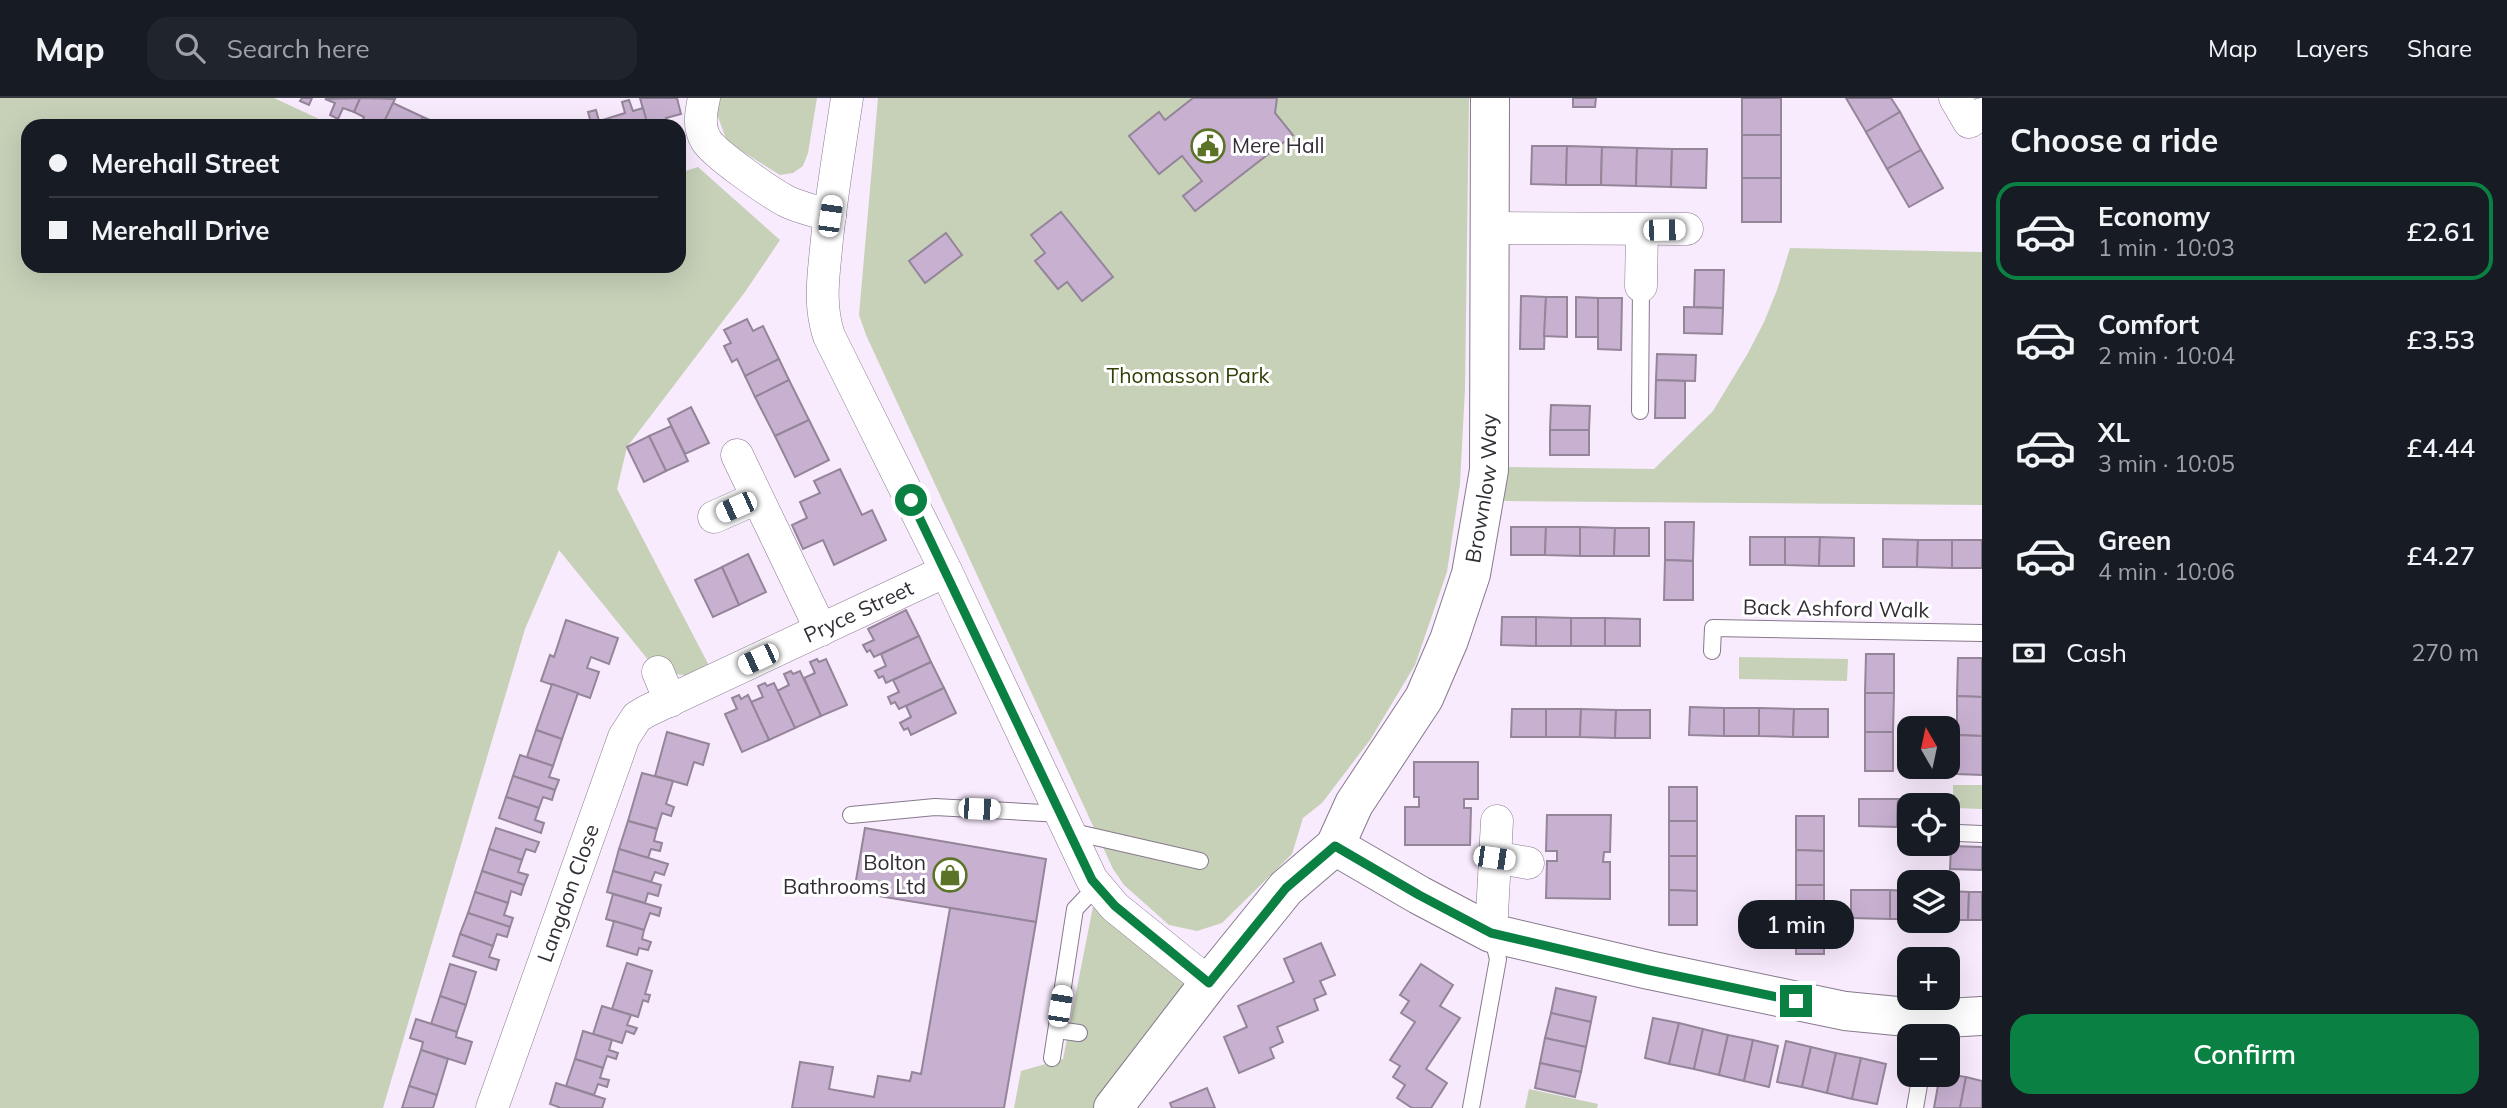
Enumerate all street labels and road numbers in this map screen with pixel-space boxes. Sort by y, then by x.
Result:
street label: Brownlow Way [1459,414,1502,565]
street label: Pryce Street [799,574,917,648]
street label: Back Ashford Walk [1743,593,1930,623]
street label: Langdon Close [531,820,604,965]

